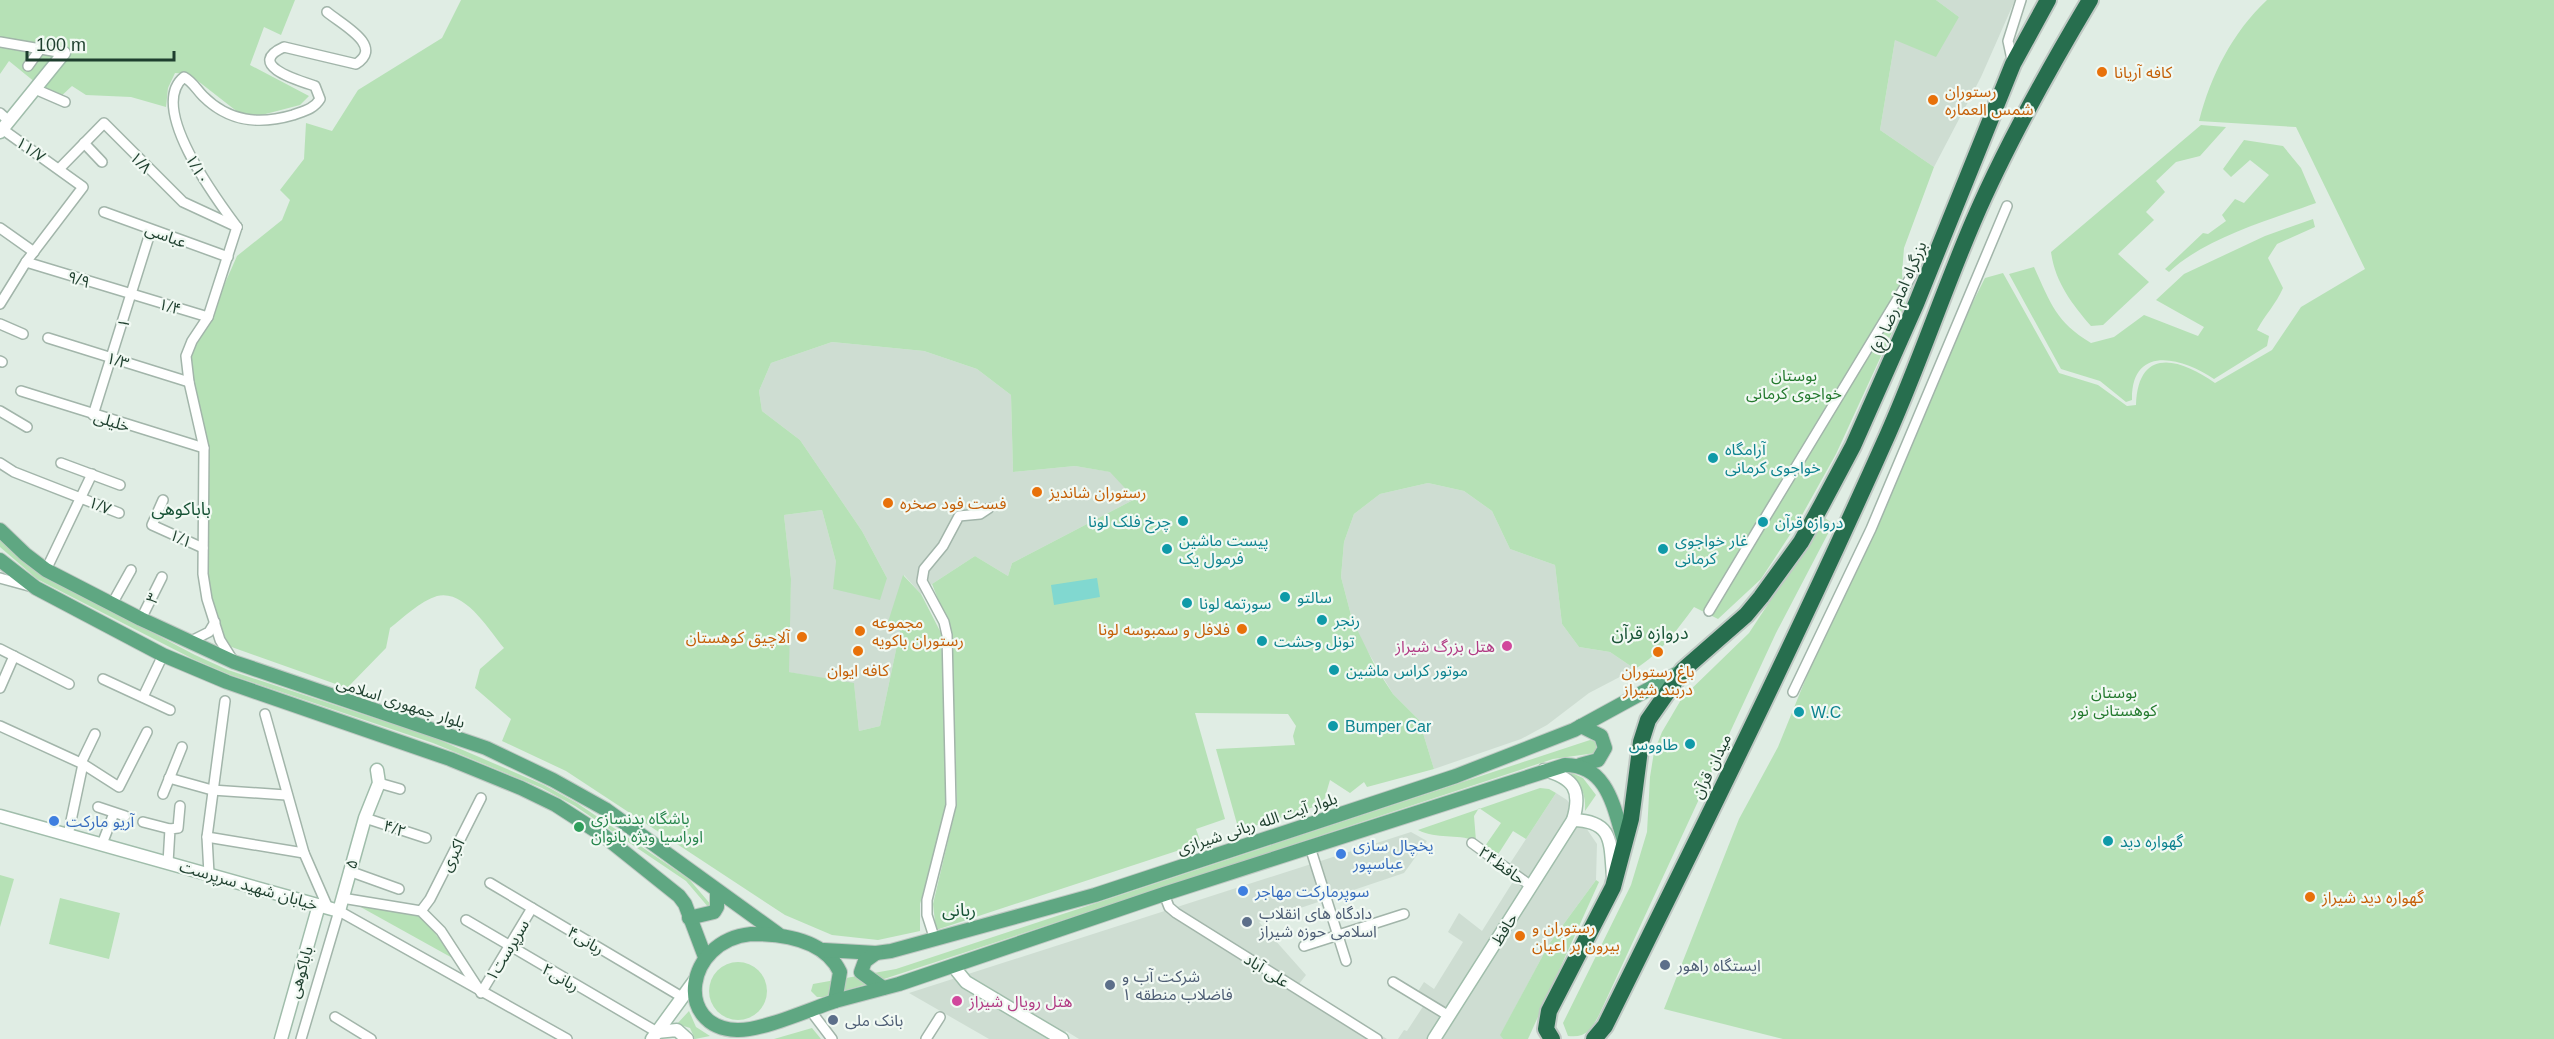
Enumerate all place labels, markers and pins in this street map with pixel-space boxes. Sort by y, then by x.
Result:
place label: کافه آریانا [2114,64,2173,82]
marker: کافه آریانا [2095,65,2109,79]
place label: رستوران شمس العماره [1945,83,2033,119]
marker: رستوران شمس العماره [1926,93,1940,107]
place label: آرامگاه خواجوی کرمانی [1725,441,1821,477]
marker: آرامگاه خواجوی کرمانی [1706,451,1720,465]
place label: رستوران شاندیز [1048,484,1146,502]
marker: رستوران شاندیز [1030,485,1044,499]
place label: فست فود صخره [900,495,1006,513]
marker: فست فود صخره [881,496,895,510]
place label: چرخ فلک لونا [1088,513,1171,534]
marker: چرخ فلک لونا [1176,514,1190,528]
place label: دروازه قرآن [1775,514,1843,532]
marker: دروازه قرآن [1756,515,1770,529]
place label: پیست ماشین فرمول یک [1179,532,1269,569]
place label: غار خواجوی کرمانی [1675,532,1748,568]
marker: پیست ماشین فرمول یک [1160,542,1174,556]
marker: غار خواجوی کرمانی [1656,542,1670,556]
place label: سالتو [1297,589,1332,607]
marker: سالتو [1278,590,1292,604]
place label: سورتمه لونا [1199,595,1271,613]
marker: سورتمه لونا [1180,596,1194,610]
place label: رنجر [1333,612,1360,630]
marker: رنجر [1315,613,1329,627]
place label: مجموعه رستوران باکویه [872,614,964,650]
place label: فلافل و سمبوسه لونا [1098,621,1230,639]
marker: فلافل و سمبوسه لونا [1235,622,1249,636]
marker: مجموعه رستوران باکویه [853,624,867,638]
place label: آلاچیق کوهستان [686,629,791,648]
marker: آلاچیق کوهستان [795,630,809,644]
place label: تونل وحشت [1274,633,1355,651]
marker: تونل وحشت [1255,634,1269,648]
place label: هتل بزرگ شیراز [1394,638,1495,656]
marker: هتل بزرگ شیراز [1500,639,1514,653]
marker: کافه ایوان [851,644,865,658]
marker: باغ رستوران دربند شیراز [1651,645,1665,659]
place label: کافه ایوان [827,662,889,680]
place label: موتور کراس ماشین [1346,662,1468,680]
marker: موتور کراس ماشین [1327,663,1341,677]
place label: باغ رستوران دربند شیراز [1621,663,1695,699]
place label: W.C [1811,704,1841,721]
marker: W.C [1792,705,1806,719]
place label: Bumper Car [1345,718,1432,735]
marker: Bumper Car [1326,719,1340,733]
place label: طاووس [1629,736,1678,754]
marker: طاووس [1683,737,1697,751]
place label: باشگاه بدنسازی اوراسیا ویژه بانوان [591,810,703,846]
place label: آریو مارکت [66,813,136,831]
marker: آریو مارکت [47,814,61,828]
marker: باشگاه بدنسازی اوراسیا ویژه بانوان [572,820,586,834]
place label: گهواره دید [2120,833,2184,851]
marker: گهواره دید [2101,834,2115,848]
place label: یخچال سازی عباسپور [1352,837,1434,874]
marker: یخچال سازی عباسپور [1334,847,1348,861]
place label: سوپرمارکت مهاجر [1254,883,1369,902]
marker: سوپرمارکت مهاجر [1236,884,1250,898]
place label: گهواره دید شیراز [2321,889,2424,907]
marker: گهواره دید شیراز [2303,890,2317,904]
place label: دادگاه های انقلاب اسلامی حوزه شیراز [1258,905,1377,941]
marker: دادگاه های انقلاب اسلامی حوزه شیراز [1240,915,1254,929]
place label: رستوران و بیرون بر اعيان [1532,919,1620,955]
marker: رستوران و بیرون بر اعيان [1513,929,1527,943]
place label: ایستگاه راهور [1676,957,1761,975]
marker: ایستگاه راهور [1658,958,1672,972]
place label: شرکت آب و فاضلاب منطقه ۱ [1122,968,1233,1003]
marker: شرکت آب و فاضلاب منطقه ۱ [1103,978,1117,992]
place label: هتل رویال شیراز [968,993,1072,1012]
marker: هتل رویال شیراز [950,994,964,1008]
place label: بانک ملی [845,1012,903,1030]
marker: بانک ملی [826,1013,840,1027]

